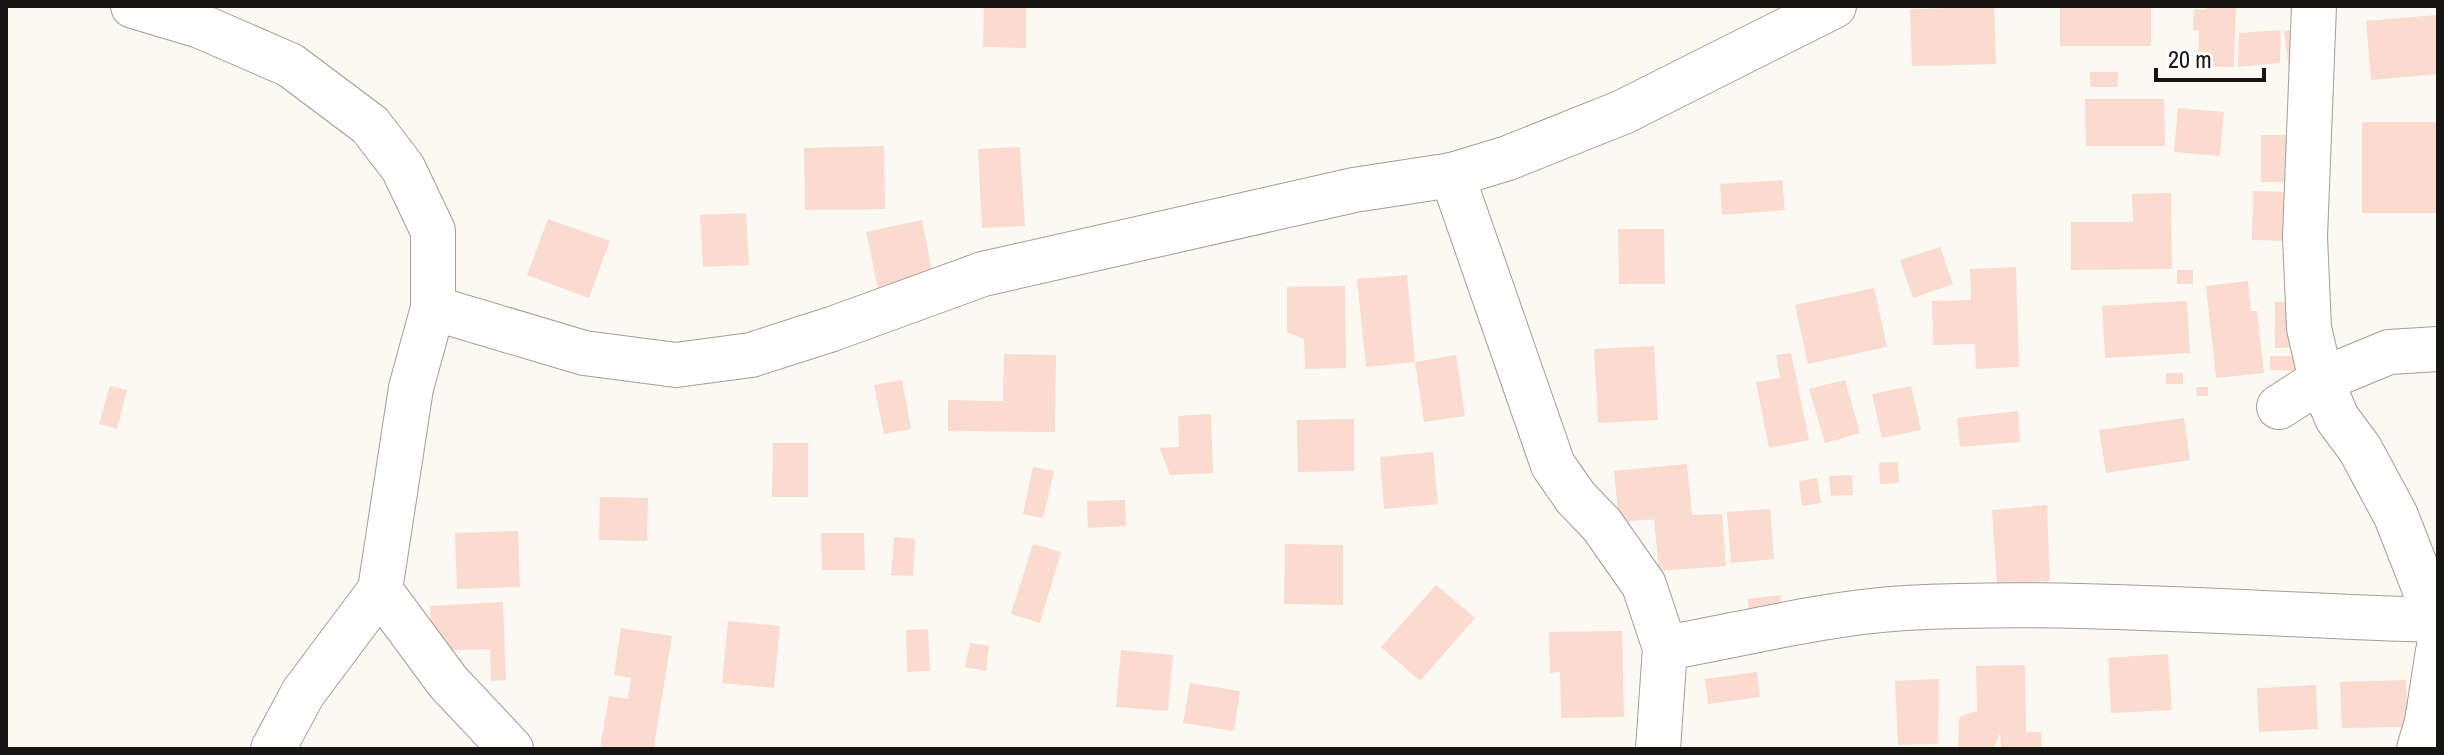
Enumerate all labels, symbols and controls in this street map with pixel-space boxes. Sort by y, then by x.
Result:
scale bar [2156,32,2264,82]
text: 20 m [2168,43,2212,75]

